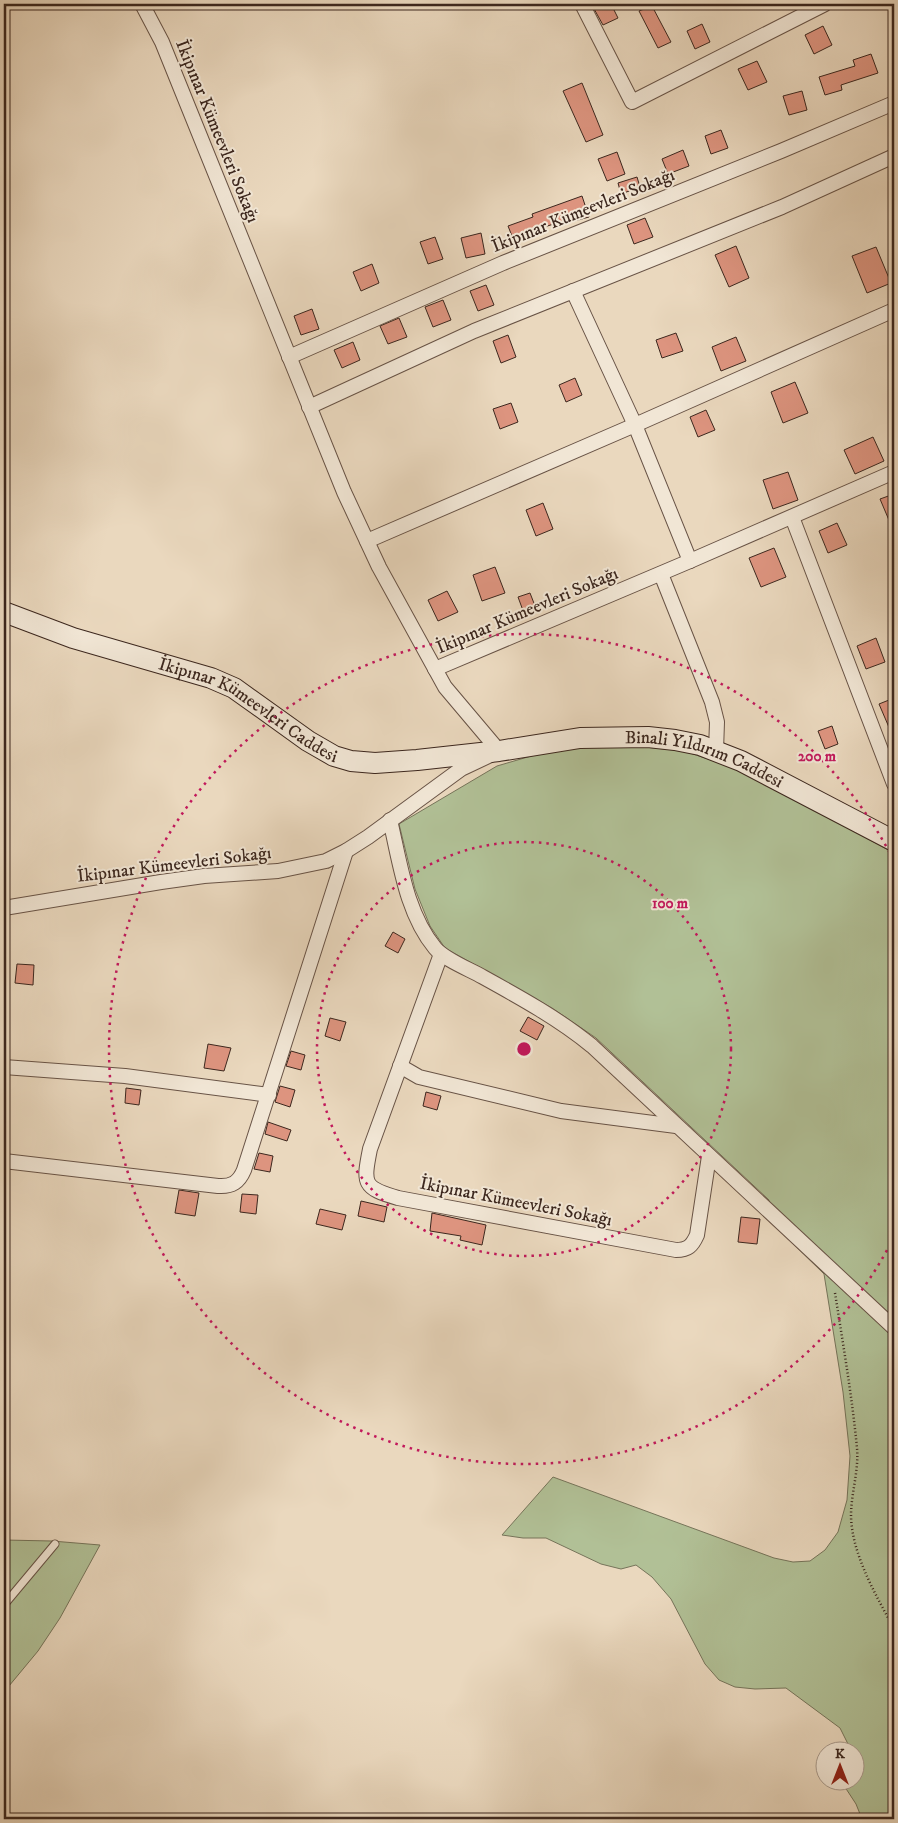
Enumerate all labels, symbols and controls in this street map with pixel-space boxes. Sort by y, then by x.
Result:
street label: İkipınar Kümeevleri Sokağı [170,36,265,226]
street label: İkipınar Kümeevleri Sokağı [488,163,678,258]
street label: İkipınar Kümeevleri Sokağı [433,562,622,659]
street label: İkipınar Kümeevleri Caddesi [156,652,340,768]
street label: Binali Yıldırım Caddesi [625,727,787,793]
text: 200 m [798,747,837,766]
street label: İkipınar Kümeevleri Sokağı [76,841,272,888]
text: 100 m [652,894,689,913]
centre of rings [515,1040,533,1058]
street label: İkipınar Kümeevleri Sokağı [418,1172,614,1231]
north arrow [816,1740,866,1790]
text: K [835,1745,846,1763]

